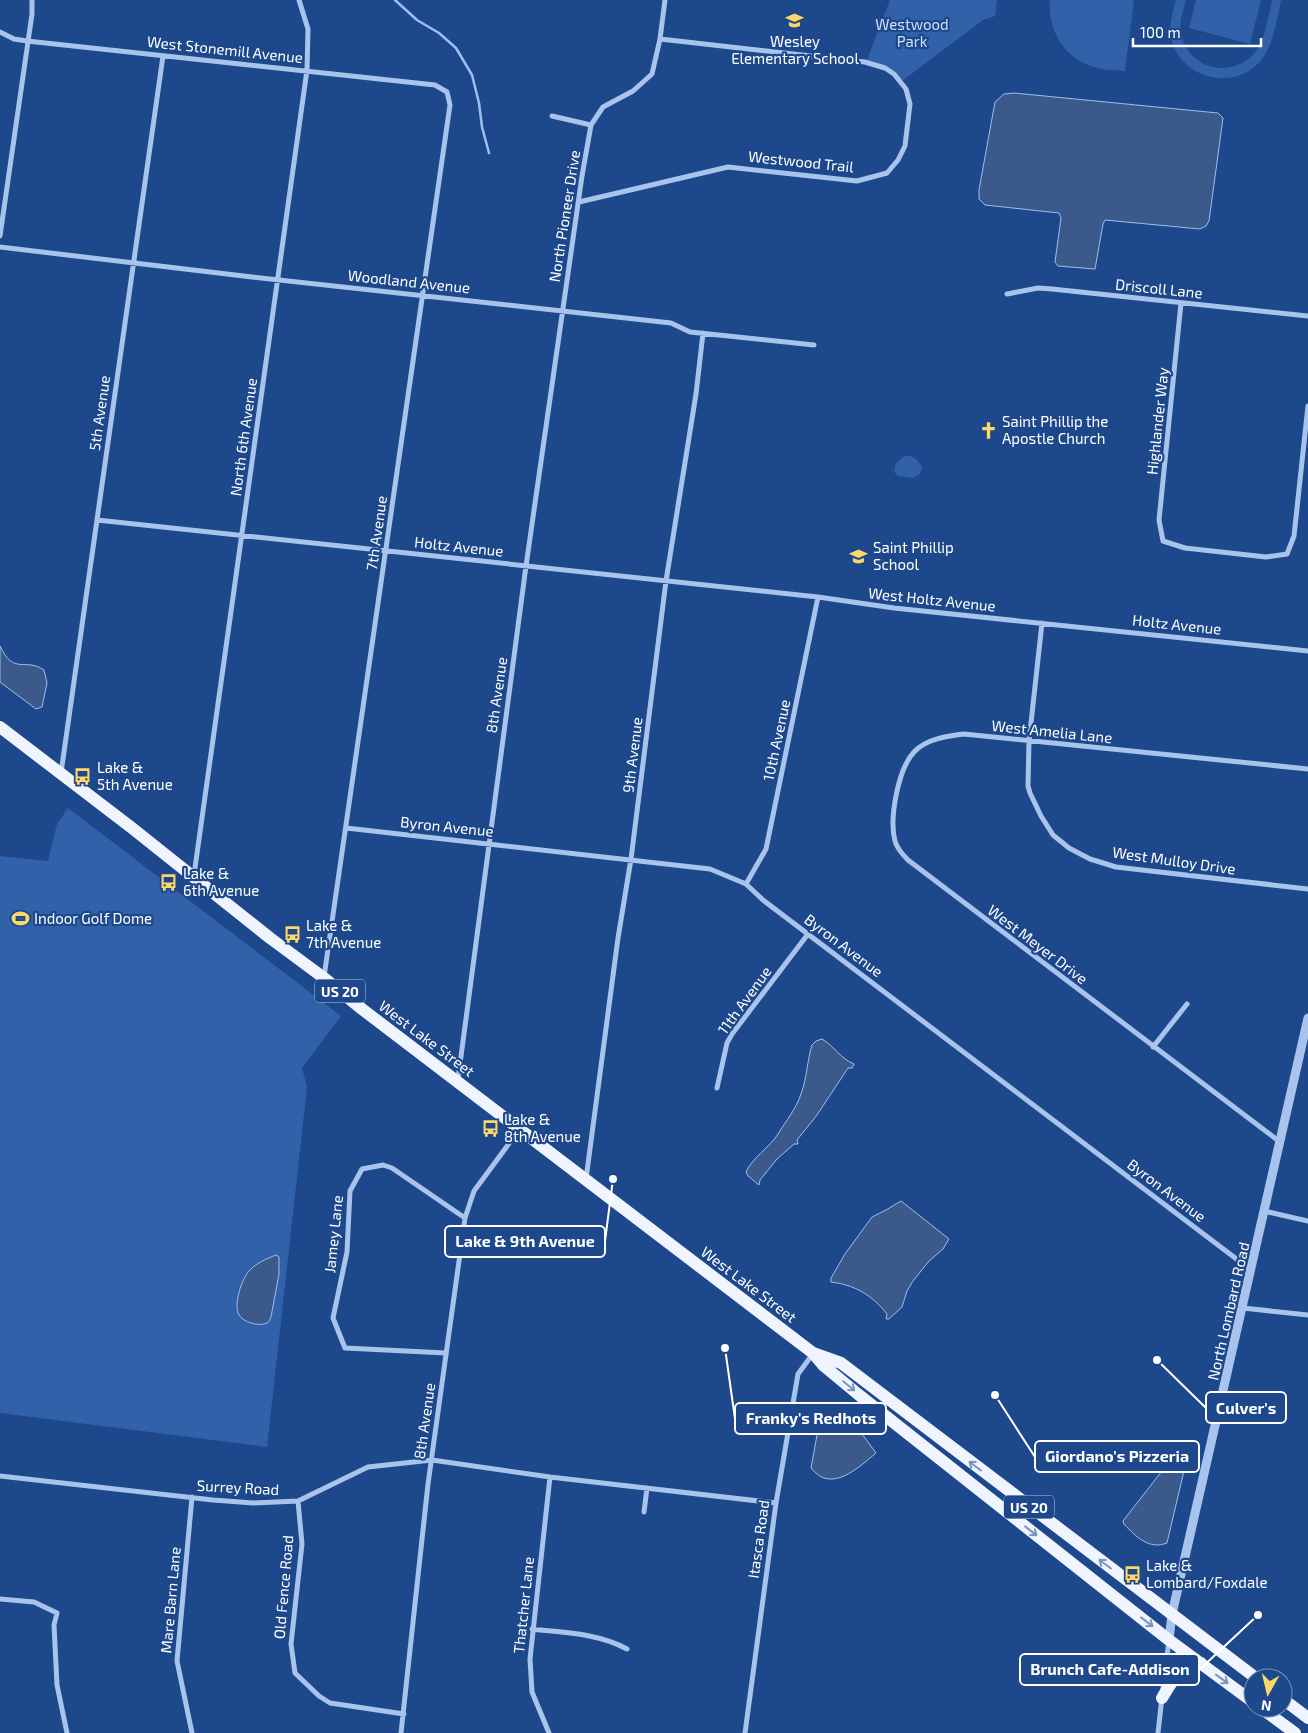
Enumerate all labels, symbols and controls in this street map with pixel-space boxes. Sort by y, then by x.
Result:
school or university icon: Wesley Elementary School [785,10,805,30]
park label: Westwood Park [875,15,949,50]
scale bar [1133,15,1260,47]
text: 100 m [1140,23,1181,41]
street label: West Stonemill Avenue [146,32,304,66]
place label: Wesley Elementary School [731,32,859,67]
street label: Westwood Trail [747,147,855,176]
street label: North Pioneer Drive [545,149,583,283]
street label: Woodland Avenue [347,266,471,296]
street label: Driscoll Lane [1114,274,1204,302]
street label: Highlander Way [1142,366,1172,476]
street label: 5th Avenue [85,374,113,452]
street label: North 6th Avenue [226,377,260,497]
place label: Saint Phillip the Apostle Church [1002,412,1108,447]
church icon: Saint Phillip the Apostle Church [978,420,998,440]
street label: 7th Avenue [362,494,390,572]
street label: Holtz Avenue [414,532,504,560]
place label: Saint Phillip School [873,538,954,573]
school or university icon: Saint Phillip School [849,546,869,566]
street label: West Holtz Avenue [867,583,997,615]
street label: Holtz Avenue [1132,610,1222,638]
street label: 8th Avenue [482,656,510,734]
street label: 10th Avenue [759,698,793,782]
street label: 9th Avenue [618,716,646,794]
street label: West Amelia Lane [991,716,1113,746]
place label: Lake & 5th Avenue [97,758,173,793]
bus stop icon: Lake & 5th Avenue [73,766,93,786]
street label: Byron Avenue [400,812,494,840]
street label: West Mulloy Drive [1111,842,1237,878]
place label: Lake & 6th Avenue [183,864,259,899]
bus stop icon: Lake & 6th Avenue [159,872,179,892]
street label: West Meyer Drive [985,901,1091,987]
sports icon: Indoor Golf Dome [10,908,30,928]
place label: Indoor Golf Dome [34,909,152,927]
street label: Byron Avenue [801,910,887,980]
place label: Lake & 7th Avenue [306,916,381,951]
bus stop icon: Lake & 7th Avenue [282,924,302,944]
street label: 11th Avenue [713,963,775,1037]
road number: US 20 [315,979,365,1002]
street label: West Lake Street [376,996,479,1080]
place label: Lake & 8th Avenue [504,1110,581,1145]
bus stop icon: Lake & 8th Avenue [480,1118,500,1138]
street label: Byron Avenue [1124,1155,1210,1225]
street label: Jamey Lane [320,1194,346,1274]
callout: Lake & 9th Avenue [445,1226,605,1257]
text: Lake & 9th Avenue [455,1231,595,1250]
street label: North Lombard Road [1203,1240,1253,1382]
street label: West Lake Street [698,1242,801,1326]
one-way arrow [842,1381,855,1392]
street label: 8th Avenue [410,1382,438,1460]
callout: Culver's [1206,1392,1286,1423]
text: Culver's [1216,1398,1276,1417]
callout: Franky's Redhots [735,1403,886,1434]
text: Franky's Redhots [746,1408,876,1428]
callout: Giordano's Pizzeria [1035,1441,1199,1472]
text: Giordano's Pizzeria [1045,1446,1189,1465]
one-way arrow [969,1460,982,1471]
street label: Surrey Road [196,1476,280,1498]
road number: US 20 [1004,1495,1054,1518]
street label: Itasca Road [744,1499,772,1579]
one-way arrow [1024,1525,1037,1536]
street label: Old Fence Road [269,1534,297,1640]
street label: Mare Barn Lane [156,1546,184,1654]
street label: Thatcher Lane [509,1556,537,1654]
place label: Lake & Lombard/Foxdale [1146,1556,1268,1591]
one-way arrow [1098,1559,1112,1569]
bus stop icon: Lake & Lombard/Foxdale [1122,1564,1142,1584]
one-way arrow [1140,1617,1153,1628]
callout: Brunch Cafe-Addison [1020,1654,1199,1685]
text: Brunch Cafe-Addison [1030,1659,1190,1678]
north arrow [1243,1668,1293,1718]
one-way arrow [1215,1674,1229,1684]
text: N [1260,1697,1272,1715]

